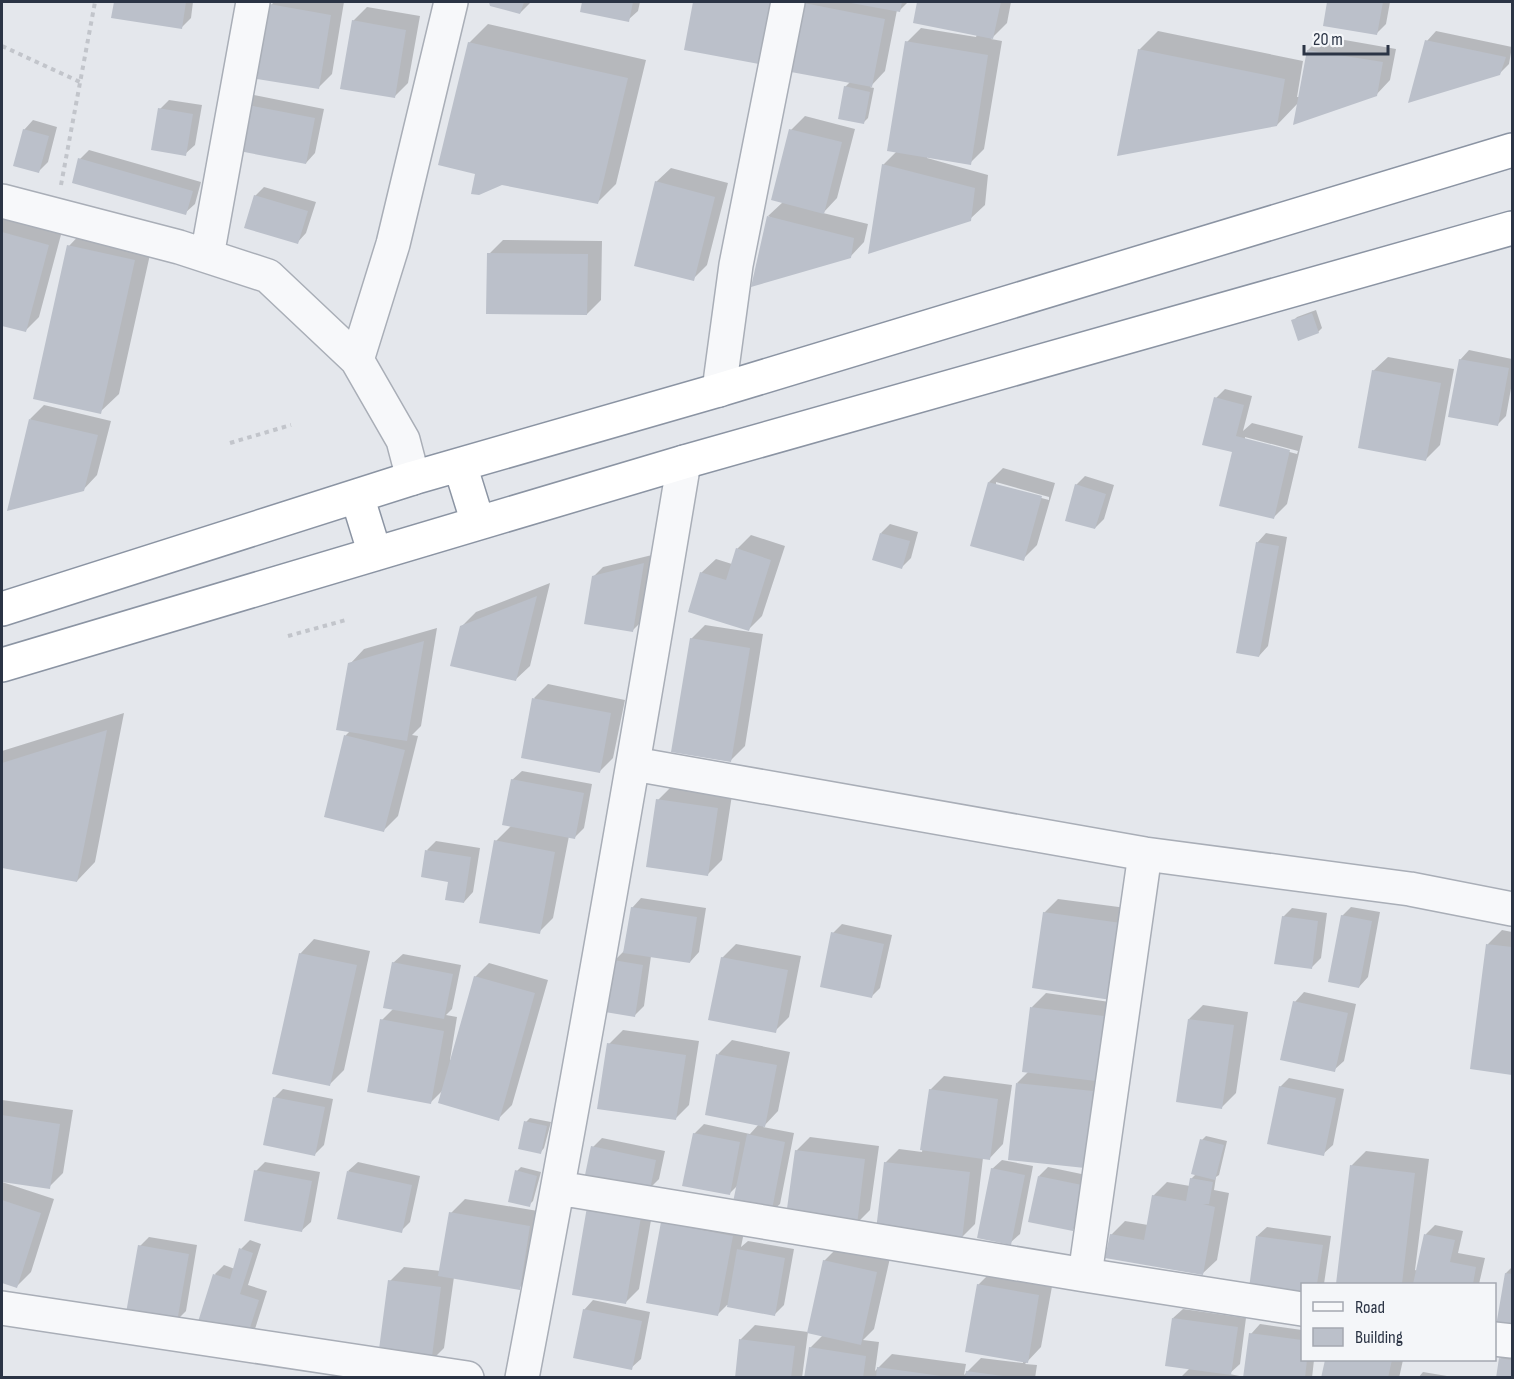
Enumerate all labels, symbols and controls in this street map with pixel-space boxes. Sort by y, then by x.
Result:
scale bar [1304,18,1388,56]
text: 20 m [1313,29,1343,50]
legend [1301,1283,1496,1361]
text: Road [1355,1297,1385,1318]
text: Building [1355,1327,1403,1348]

